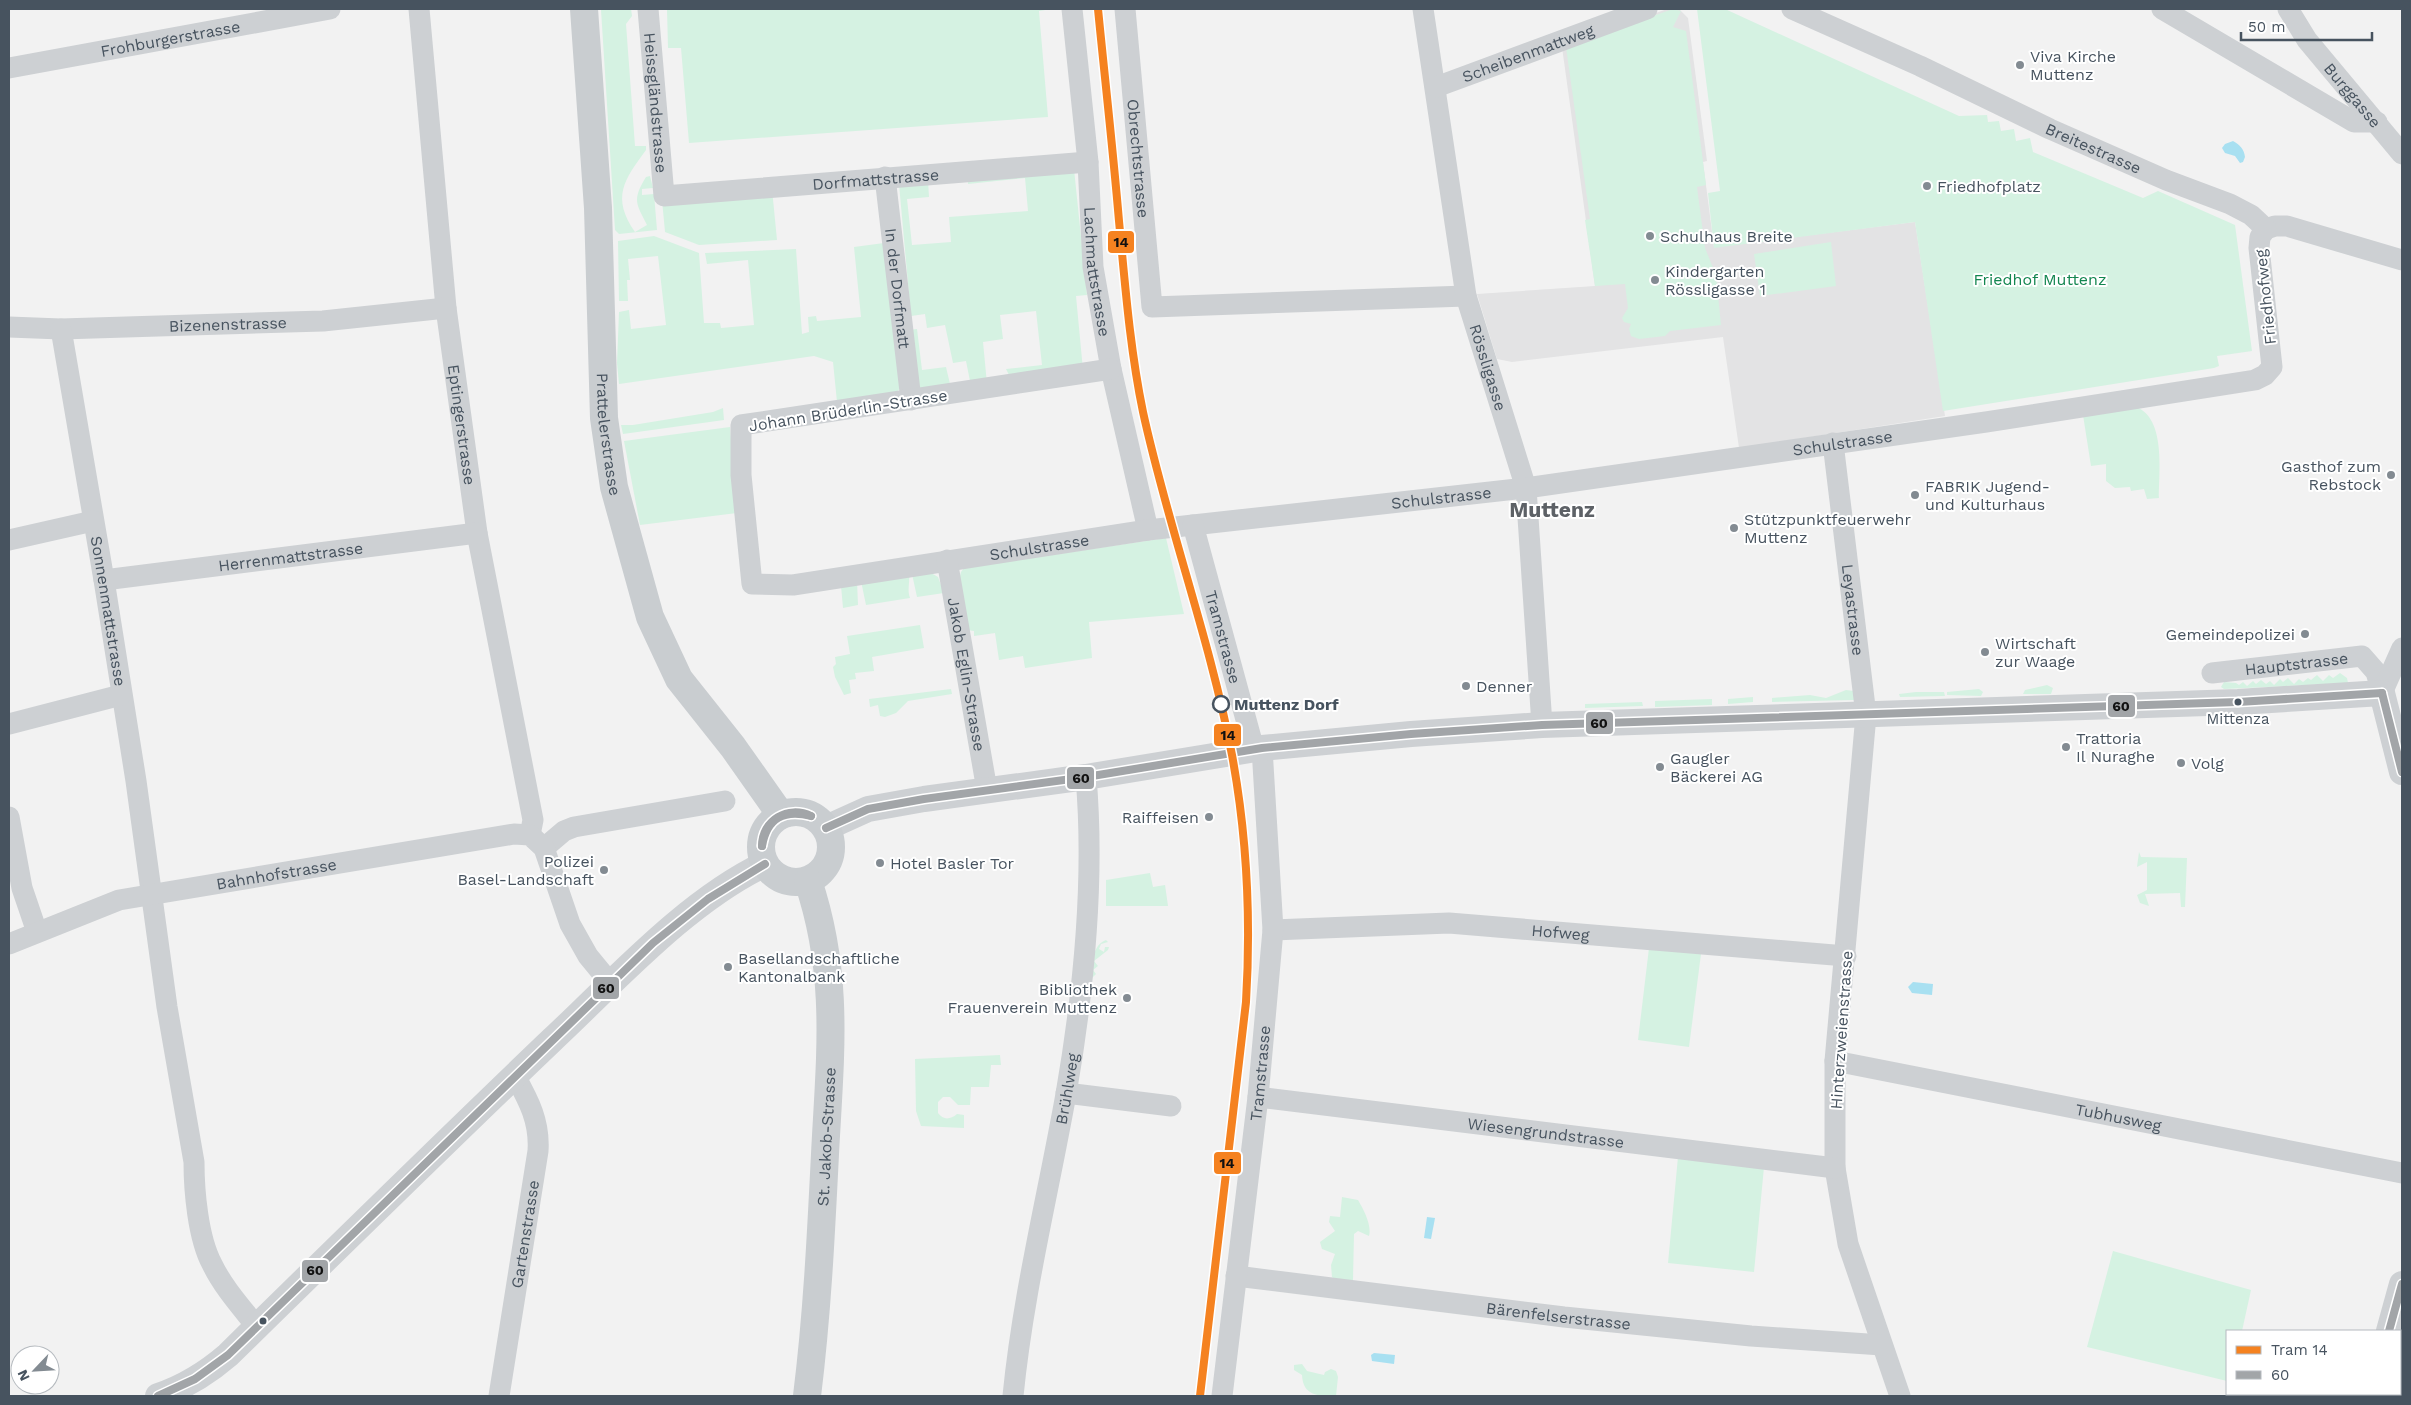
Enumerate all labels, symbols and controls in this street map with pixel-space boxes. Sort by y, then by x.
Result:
scale bar [2241,10,2372,42]
street label: Frohburgerstrasse [99,17,242,61]
text: 50 m [2248,18,2285,36]
street label: Scheibenmattweg [1460,20,1597,87]
street label: Heissgländstrasse [640,32,671,174]
place label: Viva Kirche Muttenz [2030,47,2116,84]
marker: Viva Kirche Muttenz [2014,59,2026,71]
street label: Burggasse [2320,59,2385,132]
street label: Obrechtstrasse [1123,98,1153,219]
street label: Breitestrasse [2042,119,2144,178]
street label: Dorfmattstrasse [812,165,940,194]
place label: Friedhofplatz [1937,177,2041,196]
marker: Friedhofplatz [1921,180,1933,192]
street label: Lachmattstrasse [1080,206,1114,338]
street label: In der Dorfmatt [881,227,914,350]
place label: Schulhaus Breite [1660,227,1793,246]
line badge: 14 [1107,230,1135,254]
marker: Schulhaus Breite [1644,230,1656,242]
text: 14 [1113,234,1129,250]
street label: Friedhofweg [2251,248,2280,346]
place label: Kindergarten Rössligasse 1 [1665,262,1766,299]
park label: Friedhof Muttenz [1973,270,2107,289]
marker: Kindergarten Rössligasse 1 [1649,274,1661,286]
street label: Bizenenstrasse [169,313,287,336]
street label: Rössligasse [1465,322,1510,413]
street label: Eptingerstrasse [444,363,479,486]
street label: Prattelerstrasse [593,372,625,498]
street label: Johann Brüderlin-Strasse [748,385,949,436]
street label: Schulstrasse [1791,427,1894,460]
place label: Gasthof zum Rebstock [2281,457,2381,494]
marker: Gasthof zum Rebstock [2385,469,2397,481]
place label: FABRIK Jugend- und Kulturhaus [1925,477,2050,514]
street label: Schulstrasse [1390,483,1492,513]
marker: FABRIK Jugend- und Kulturhaus [1909,489,1921,501]
district label: Muttenz [1509,497,1595,522]
place label: Stützpunktfeuerwehr Muttenz [1744,510,1912,547]
marker: Stützpunktfeuerwehr Muttenz [1728,522,1740,534]
street label: Schulstrasse [988,530,1091,564]
street label: Sonnenmattstrasse [87,535,130,688]
street label: Herrenmattstrasse [217,538,364,576]
street label: Leyastrasse [1838,563,1868,657]
street label: Tramstrasse [1201,588,1245,686]
street label: Jakob Eglin-Strasse [944,596,989,753]
place label: Gemeindepolizei [2166,625,2295,644]
marker: Gemeindepolizei [2299,628,2311,640]
place label: Wirtschaft zur Waage [1995,634,2076,671]
marker: Wirtschaft zur Waage [1979,646,1991,658]
street label: Hauptstrasse [2244,649,2349,679]
place label: Denner [1476,677,1533,696]
marker: Denner [1460,680,1472,692]
line badge: 60 [2107,694,2136,718]
marker: Muttenz Dorf [1212,695,1230,713]
place label: Muttenz Dorf [1234,695,1339,714]
marker: Mittenza [2233,697,2243,707]
text: 60 [2112,698,2130,714]
place label: Mittenza [2207,710,2270,728]
line badge: 60 [1585,711,1614,735]
text: 60 [1590,715,1608,731]
line badge: 14 [1213,723,1242,747]
text: 14 [1220,727,1236,743]
place label: Trattoria Il Nuraghe [2076,729,2155,766]
marker: Trattoria Il Nuraghe [2060,741,2072,753]
place label: Gaugler Bäckerei AG [1670,749,1763,786]
place label: Volg [2191,754,2224,773]
marker: Volg [2175,757,2187,769]
marker: Gaugler Bäckerei AG [1654,761,1666,773]
line badge: 60 [1066,766,1095,790]
text: 60 [1072,770,1090,786]
place label: Raiffeisen [1122,808,1199,827]
marker: Raiffeisen [1203,811,1215,823]
place label: Polizei Basel-Landschaft [457,852,594,889]
place label: Hotel Basler Tor [890,854,1015,873]
street label: Bahnhofstrasse [215,855,338,894]
marker: Hotel Basler Tor [874,857,886,869]
marker: Polizei Basel-Landschaft [598,864,610,876]
street label: Hofweg [1531,921,1591,945]
place label: Basellandschaftliche Kantonalbank [738,949,900,986]
street label: Hinterzweienstrasse [1826,950,1857,1110]
marker: Basellandschaftliche Kantonalbank [722,961,734,973]
line badge: 60 [592,976,620,1000]
text: 60 [597,980,615,996]
place label: Bibliothek Frauenverein Muttenz [948,980,1117,1017]
marker: Bibliothek Frauenverein Muttenz [1121,992,1133,1004]
street label: Tramstrasse [1246,1025,1274,1122]
street label: Brühlweg [1052,1051,1083,1126]
street label: St. Jakob-Strasse [813,1067,840,1207]
street label: Tubhusweg [2074,1100,2163,1135]
street label: Wiesengrundstrasse [1466,1114,1625,1152]
line badge: 14 [1213,1151,1242,1175]
text: 14 [1219,1155,1235,1171]
street label: Gartenstrasse [507,1179,543,1290]
line badge: 60 [301,1259,329,1283]
text: 60 [306,1262,324,1278]
street label: Bärenfelserstrasse [1485,1298,1632,1334]
unlabelled marker [258,1316,268,1326]
legend [2226,1330,2401,1395]
text: Tram 14 [2271,1341,2328,1359]
north arrow [10,1345,60,1395]
text: 60 [2271,1366,2289,1384]
text: N [14,1367,33,1384]

